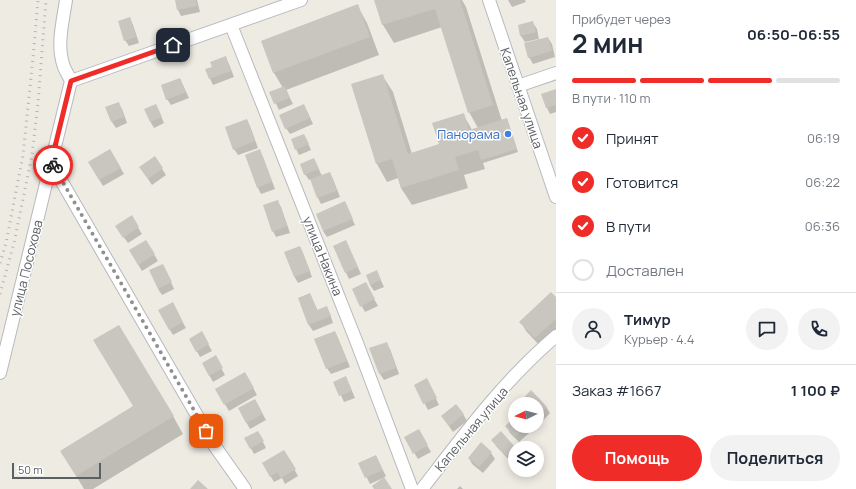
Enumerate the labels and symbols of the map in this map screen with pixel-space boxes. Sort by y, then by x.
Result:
pin [156,28,190,62]
street label: Капельная улица [496,45,548,151]
place label: Панорама [437,125,500,143]
marker: Панорама [503,129,513,139]
courier [33,145,73,185]
street label: улица Накина [299,214,347,298]
street label: улица Посохова [5,218,47,318]
street label: Капельная улица [430,383,512,475]
north arrow [508,397,544,433]
pin [189,414,223,448]
scale bar [12,461,101,480]

